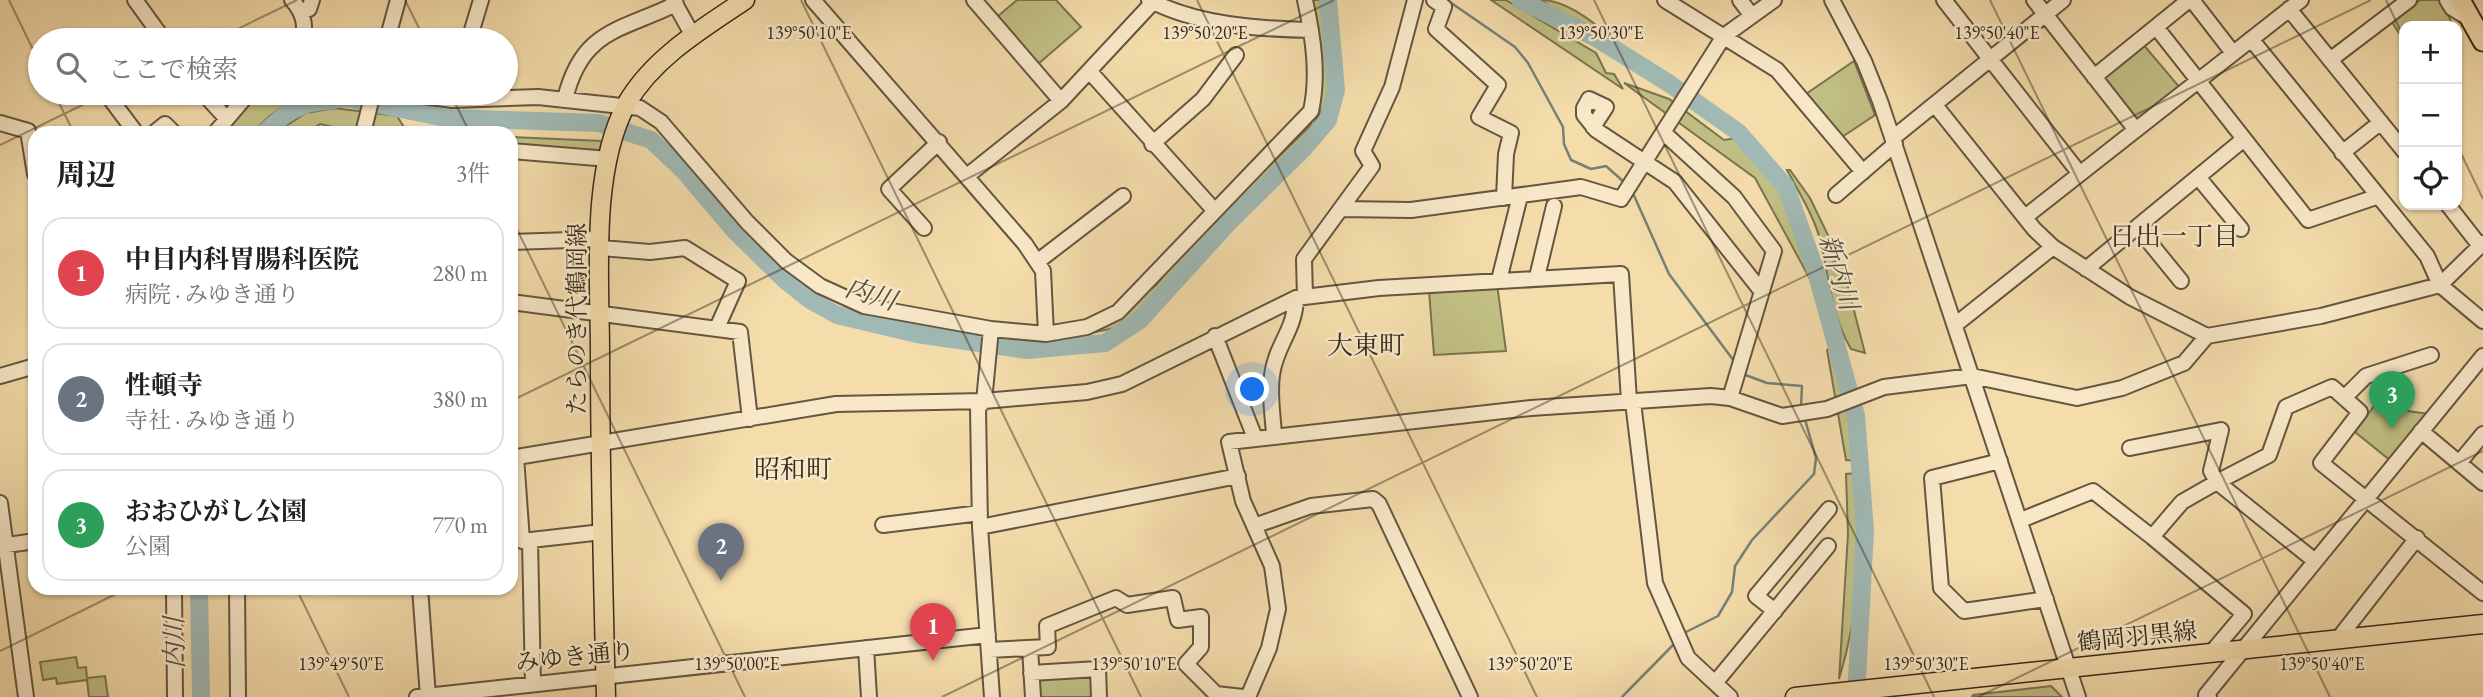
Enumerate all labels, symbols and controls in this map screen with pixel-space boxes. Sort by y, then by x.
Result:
text: 139°50'10"E [766,21,852,44]
text: 139°50'20"E [1162,21,1248,44]
text: 139°50'30"E [1558,21,1644,44]
text: 139°50'40"E [1954,21,2040,44]
map controls [2399,21,2462,210]
button: + [2399,21,2462,84]
search box [28,28,518,105]
icon: search [52,48,90,86]
text: ここで検索 [108,52,238,86]
button: − [2399,84,2462,147]
button: locate [2399,147,2462,210]
text: 周辺 [56,155,116,194]
text: 3件 [456,158,490,188]
district label: 日出一丁目 [2109,219,2239,253]
street label: たらのき代鶴岡線 [561,223,592,415]
water label: 新内川 [1811,230,1868,317]
text: 中目内科胃腸科医院 [125,242,359,276]
text: 1 [75,258,87,288]
text: 280 m [432,258,488,288]
water label: 内川 [841,270,904,319]
text: 病院 · みゆき通り [125,279,300,309]
district label: 大東町 [1327,328,1405,362]
text: 性頓寺 [125,368,203,402]
pin: 3 [2369,371,2415,429]
your location [1235,372,1269,406]
text: 2 [75,384,87,414]
text: 380 m [432,384,488,414]
text: 寺社 · みゆき通り [125,405,300,435]
district label: 昭和町 [754,452,832,486]
text: おおひがし公園 [125,494,307,528]
text: 3 [75,510,87,540]
text: 770 m [432,510,488,540]
pin: 2 [698,523,744,581]
text: 公園 [125,531,171,561]
pin: 1 [910,603,956,661]
water label: 内川 [156,614,191,669]
street label: 鶴岡羽黒線 [2076,614,2198,658]
street label: みゆき通り [514,634,636,678]
text: 139°49'50"E [298,652,384,675]
text: 139°50'00"E [694,652,780,675]
text: 139°50'10"E [1091,652,1177,675]
text: 139°50'20"E [1487,652,1573,675]
text: 139°50'30"E [1883,652,1969,675]
text: 139°50'40"E [2279,652,2365,675]

